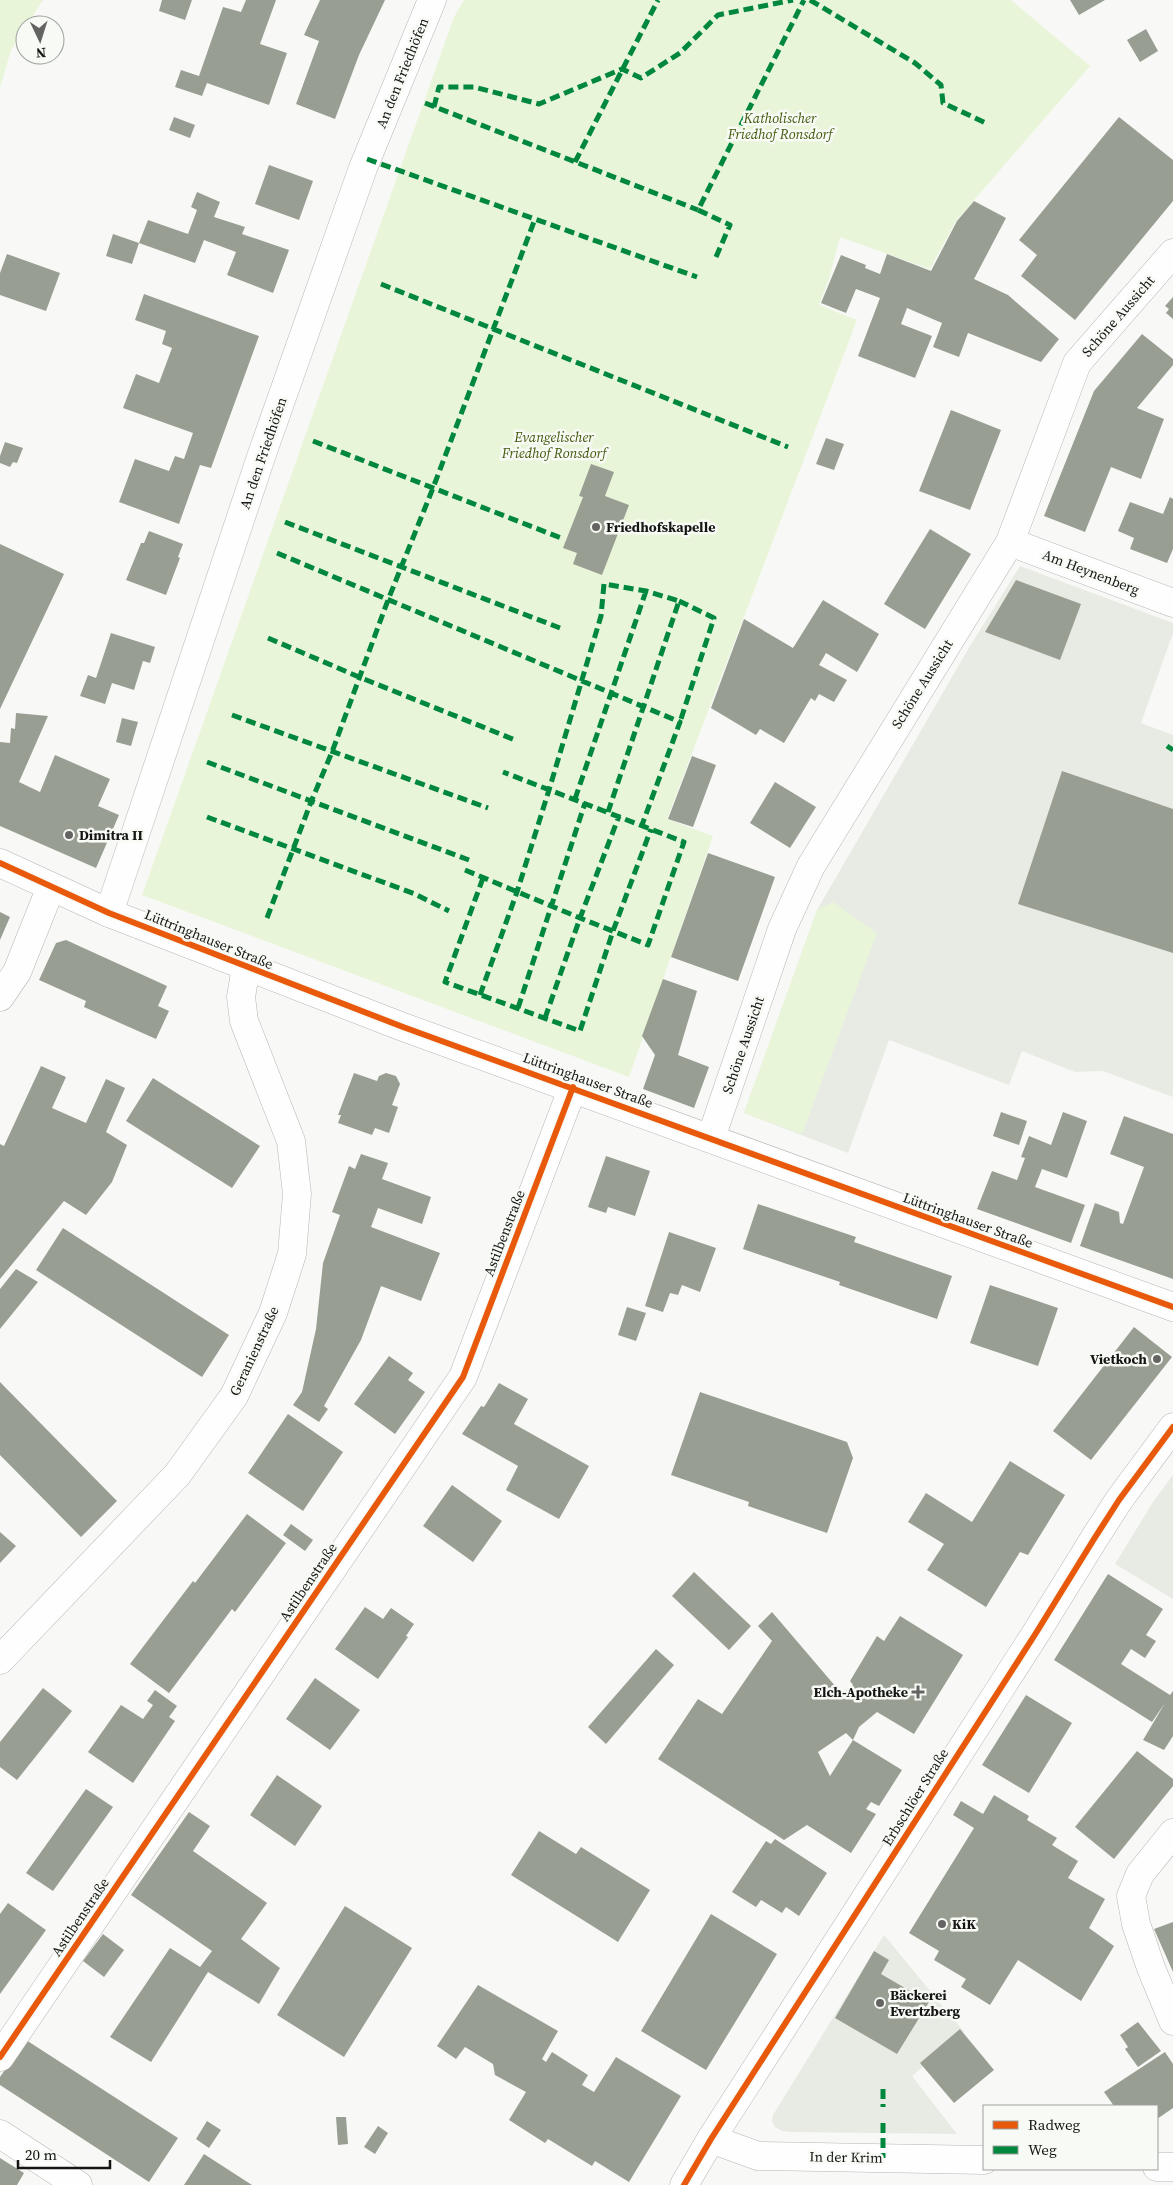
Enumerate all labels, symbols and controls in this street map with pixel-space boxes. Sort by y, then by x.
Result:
street label: An den Friedhöfen [371,14,433,131]
north arrow [15,15,65,65]
text: N [35,43,47,63]
park label: Katholischer Friedhof Ronsdorf [727,108,835,144]
street label: Schöne Aussicht [1077,271,1159,361]
street label: An den Friedhöfen [234,394,292,512]
park label: Evangelischer Friedhof Ronsdorf [501,427,609,463]
place label: Friedhofskapelle [606,517,715,537]
marker: Friedhofskapelle [590,521,602,533]
street label: Am Heynenberg [1040,544,1142,600]
street label: Schöne Aussicht [887,635,958,733]
place label: Dimitra II [79,825,143,845]
marker: Dimitra II [63,829,75,841]
street label: Lüttringhauser Straße [142,904,276,974]
street label: Schöne Aussicht [717,993,769,1096]
street label: Lüttringhauser Straße [520,1047,656,1113]
street label: Astilbenstraße [478,1187,530,1279]
street label: Lüttringhauser Straße [900,1187,1036,1253]
street label: Geranienstraße [224,1303,284,1399]
place label: Vietkoch [1090,1349,1147,1369]
marker: Vietkoch [1151,1353,1163,1365]
street label: Astilbenstraße [274,1539,342,1625]
place label: Elch-Apotheke [814,1682,908,1702]
marker: Elch-Apotheke [912,1686,924,1698]
street label: Erbschlöer Straße [877,1744,953,1850]
street label: Astilbenstraße [46,1874,114,1960]
place label: KiK [952,1914,976,1934]
marker: KiK [936,1918,948,1930]
place label: Bäckerei Evertzberg [890,1985,961,2021]
marker: Bäckerei Evertzberg [874,1997,886,2009]
legend [983,2105,1158,2170]
text: Radweg [1028,2114,1081,2135]
scale bar [18,2138,110,2170]
text: Weg [1028,2139,1057,2160]
text: 20 m [25,2144,57,2165]
street label: In der Krim [809,2146,883,2168]

